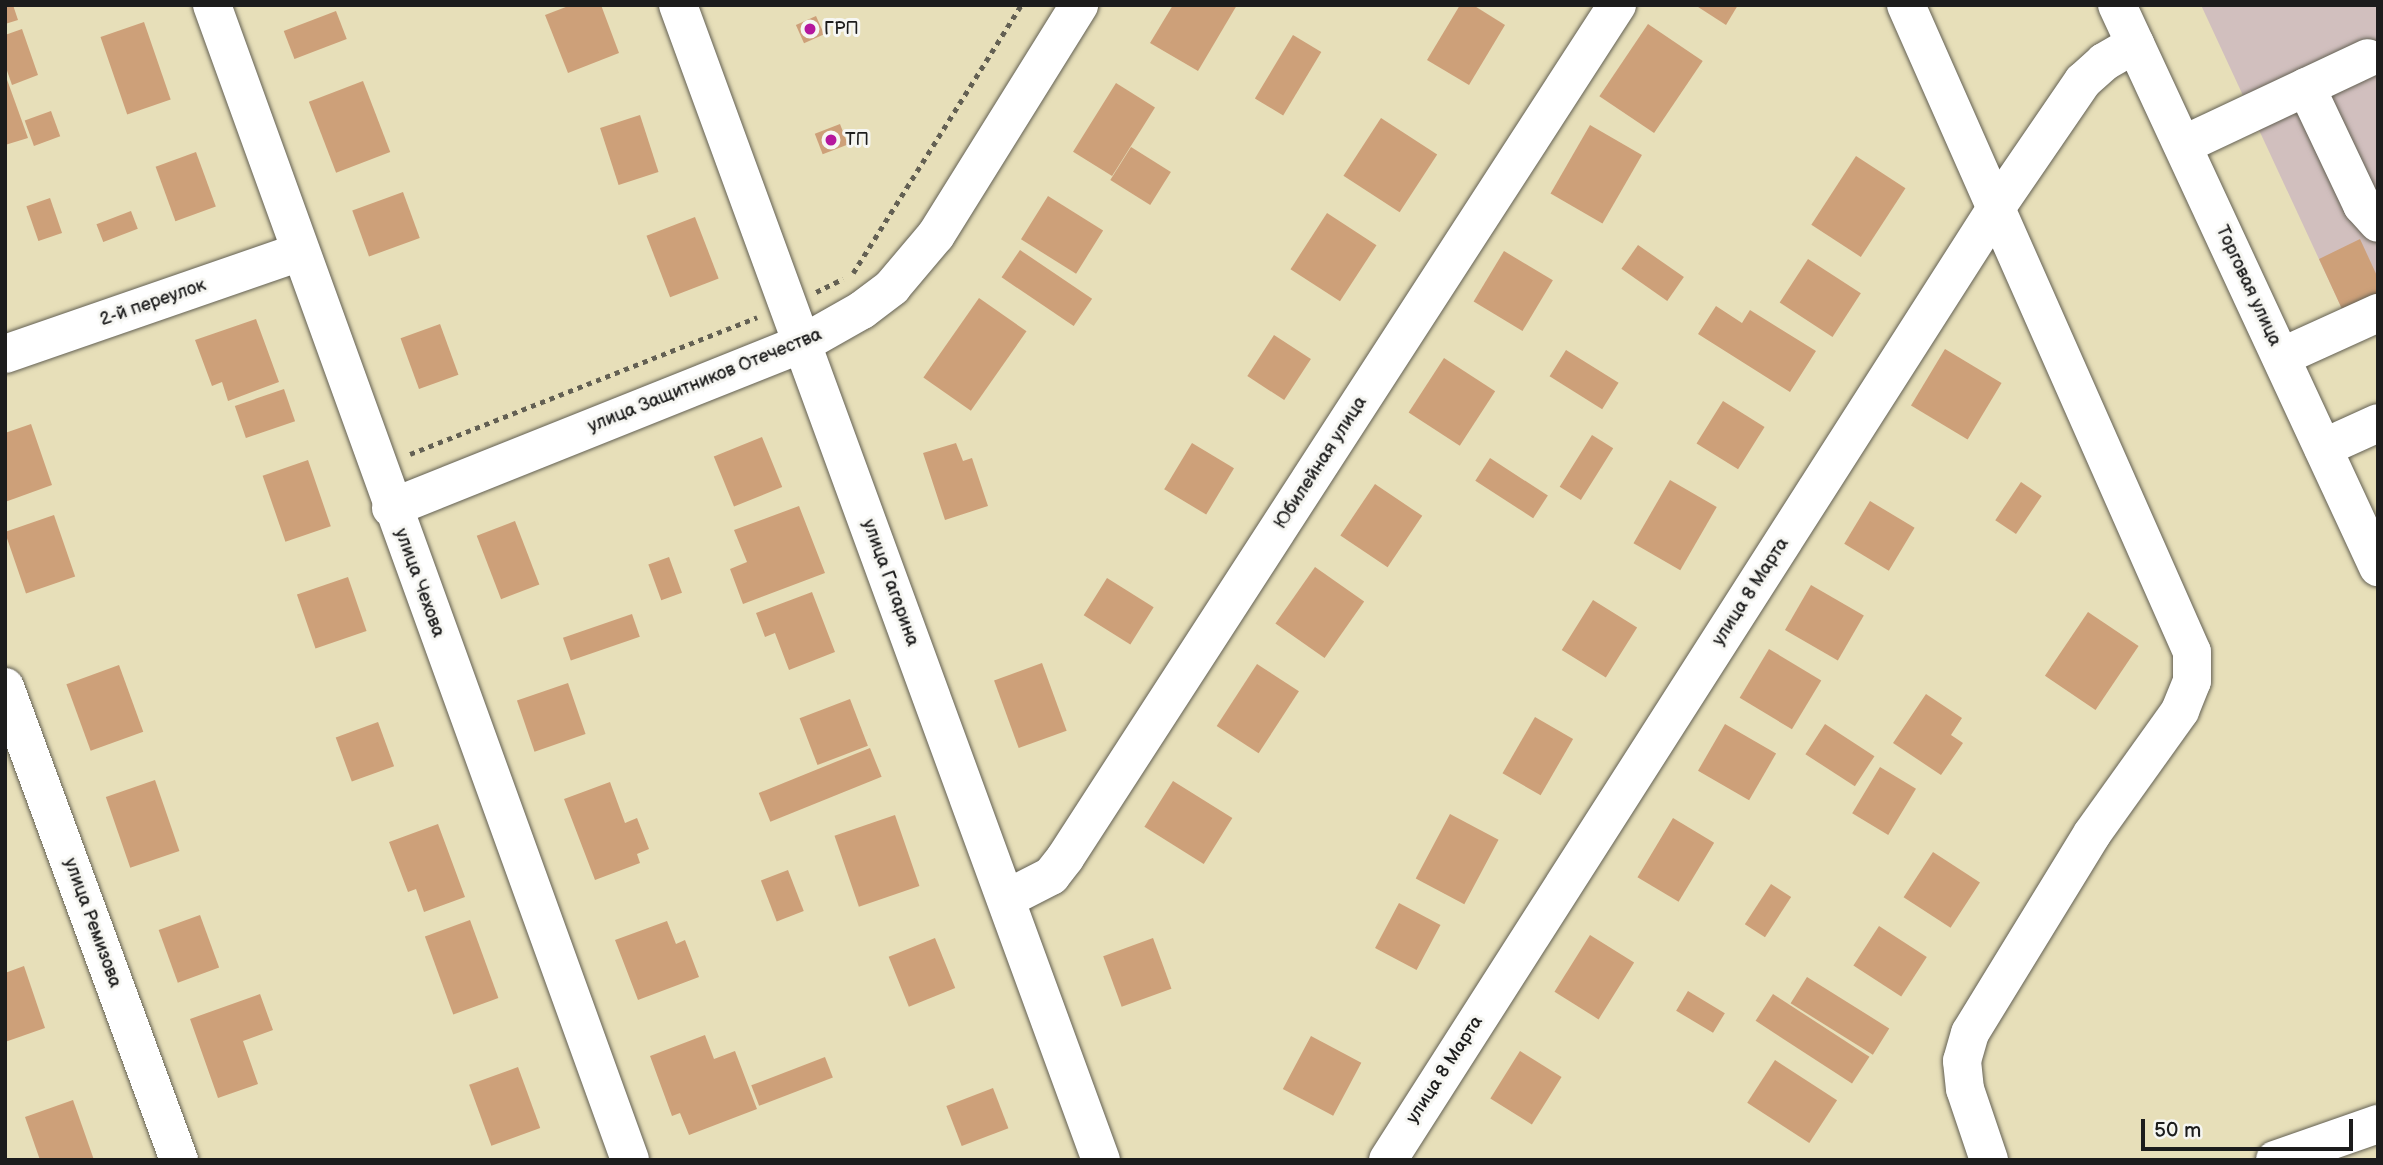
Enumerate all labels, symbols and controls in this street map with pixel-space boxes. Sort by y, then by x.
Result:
place label: ГРП [824,18,859,40]
marker: ГРП [802,21,818,37]
place label: ТП [845,129,869,151]
marker: ТП [823,132,839,148]
street label: Торговая улица [2211,222,2285,350]
street label: 2-й переулок [97,275,209,331]
street label: улица Защитников Отечества [585,324,825,438]
street label: Юбилейная улица [1270,393,1372,533]
street label: улица Гагарина [857,517,923,649]
street label: улица Чехова [389,526,449,640]
street label: улица 8 Марта [1708,534,1794,650]
street label: улица Ремизова [59,855,125,991]
street label: улица 8 Марта [1402,1012,1488,1128]
scale bar [2145,1106,2357,1150]
text: 50 m [2154,1118,2201,1143]

